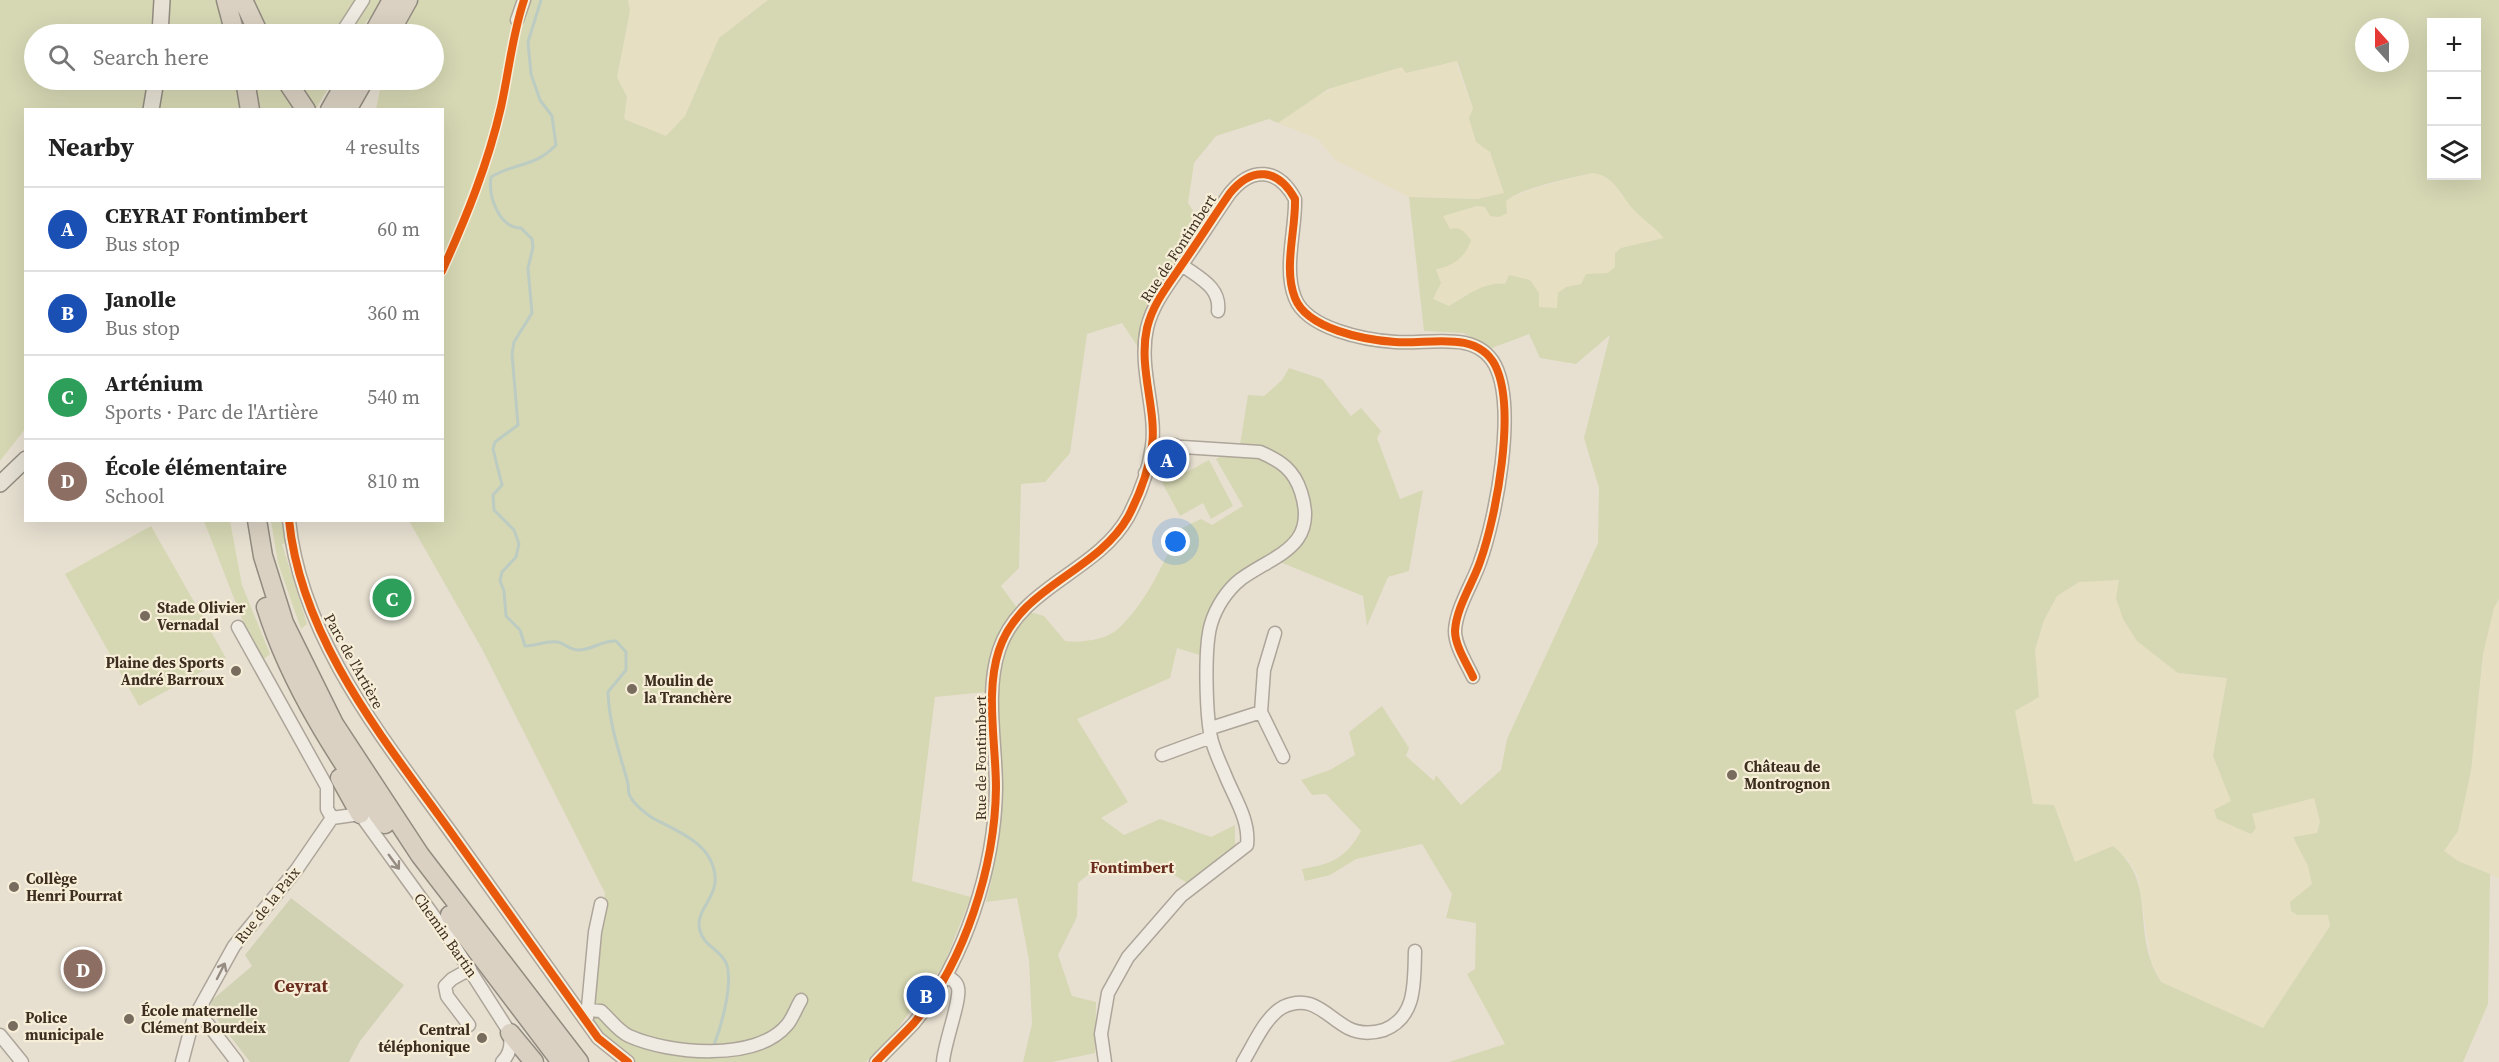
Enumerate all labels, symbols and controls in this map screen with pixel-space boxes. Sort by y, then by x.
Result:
north arrow [2355,18,2409,72]
map controls [2427,18,2481,180]
button: + [2427,18,2481,72]
search box [24,24,444,90]
icon: search [45,41,78,74]
text: Search here [93,42,209,72]
button: − [2427,72,2481,126]
button: layers [2427,126,2481,180]
text: Nearby [48,129,134,165]
text: 4 results [345,133,420,161]
street label: Rue de Fontimbert [1135,190,1221,306]
text: CEYRAT Fontimbert [105,200,308,230]
text: A [61,215,74,243]
text: 60 m [377,215,420,243]
text: Bus stop [105,230,180,258]
text: Janolle [105,284,176,314]
text: B [61,299,74,327]
text: 360 m [367,299,420,327]
text: Bus stop [105,314,180,342]
text: Arténium [105,368,203,398]
text: C [61,383,74,411]
text: 540 m [367,383,420,411]
text: Sports · Parc de l'Artière [105,398,319,426]
pin: A [1148,436,1186,482]
text: École élémentaire [105,452,287,482]
text: D [60,467,75,495]
text: 810 m [367,467,420,495]
text: School [105,482,165,510]
your location [1161,527,1190,556]
pin: C [372,576,412,620]
place label: Stade Olivier Vernadal [157,597,246,635]
marker: Stade Olivier Vernadal [138,609,152,623]
street label: Parc de l'Artière [319,609,389,713]
place label: Plaine des Sports André Barroux [106,652,225,690]
marker: Plaine des Sports André Barroux [229,664,243,678]
place label: Moulin de la Tranchère [644,670,732,708]
marker: Moulin de la Tranchère [625,682,639,696]
street label: Rue de Fontimbert [970,695,991,820]
place label: Château de Montrognon [1744,756,1830,794]
marker: Château de Montrognon [1725,768,1739,782]
one-way arrow [388,853,401,869]
district label: Fontimbert [1090,856,1174,878]
street label: Rue de la Paix [229,862,305,948]
place label: Collège Henri Pourrat [26,868,123,906]
marker: Collège Henri Pourrat [7,880,21,894]
street label: Chemin Bartin [409,889,483,981]
pin: D [64,946,103,992]
one-way arrow [216,962,228,980]
pin: B [906,972,946,1018]
district label: Ceyrat [274,973,329,998]
place label: École maternelle Clément Bourdeix [141,1000,267,1038]
place label: Police municipale [25,1007,104,1045]
marker: École maternelle Clément Bourdeix [122,1012,136,1026]
marker: Police municipale [6,1019,20,1033]
place label: Central téléphonique [378,1019,470,1057]
marker: Central téléphonique [475,1031,489,1045]

